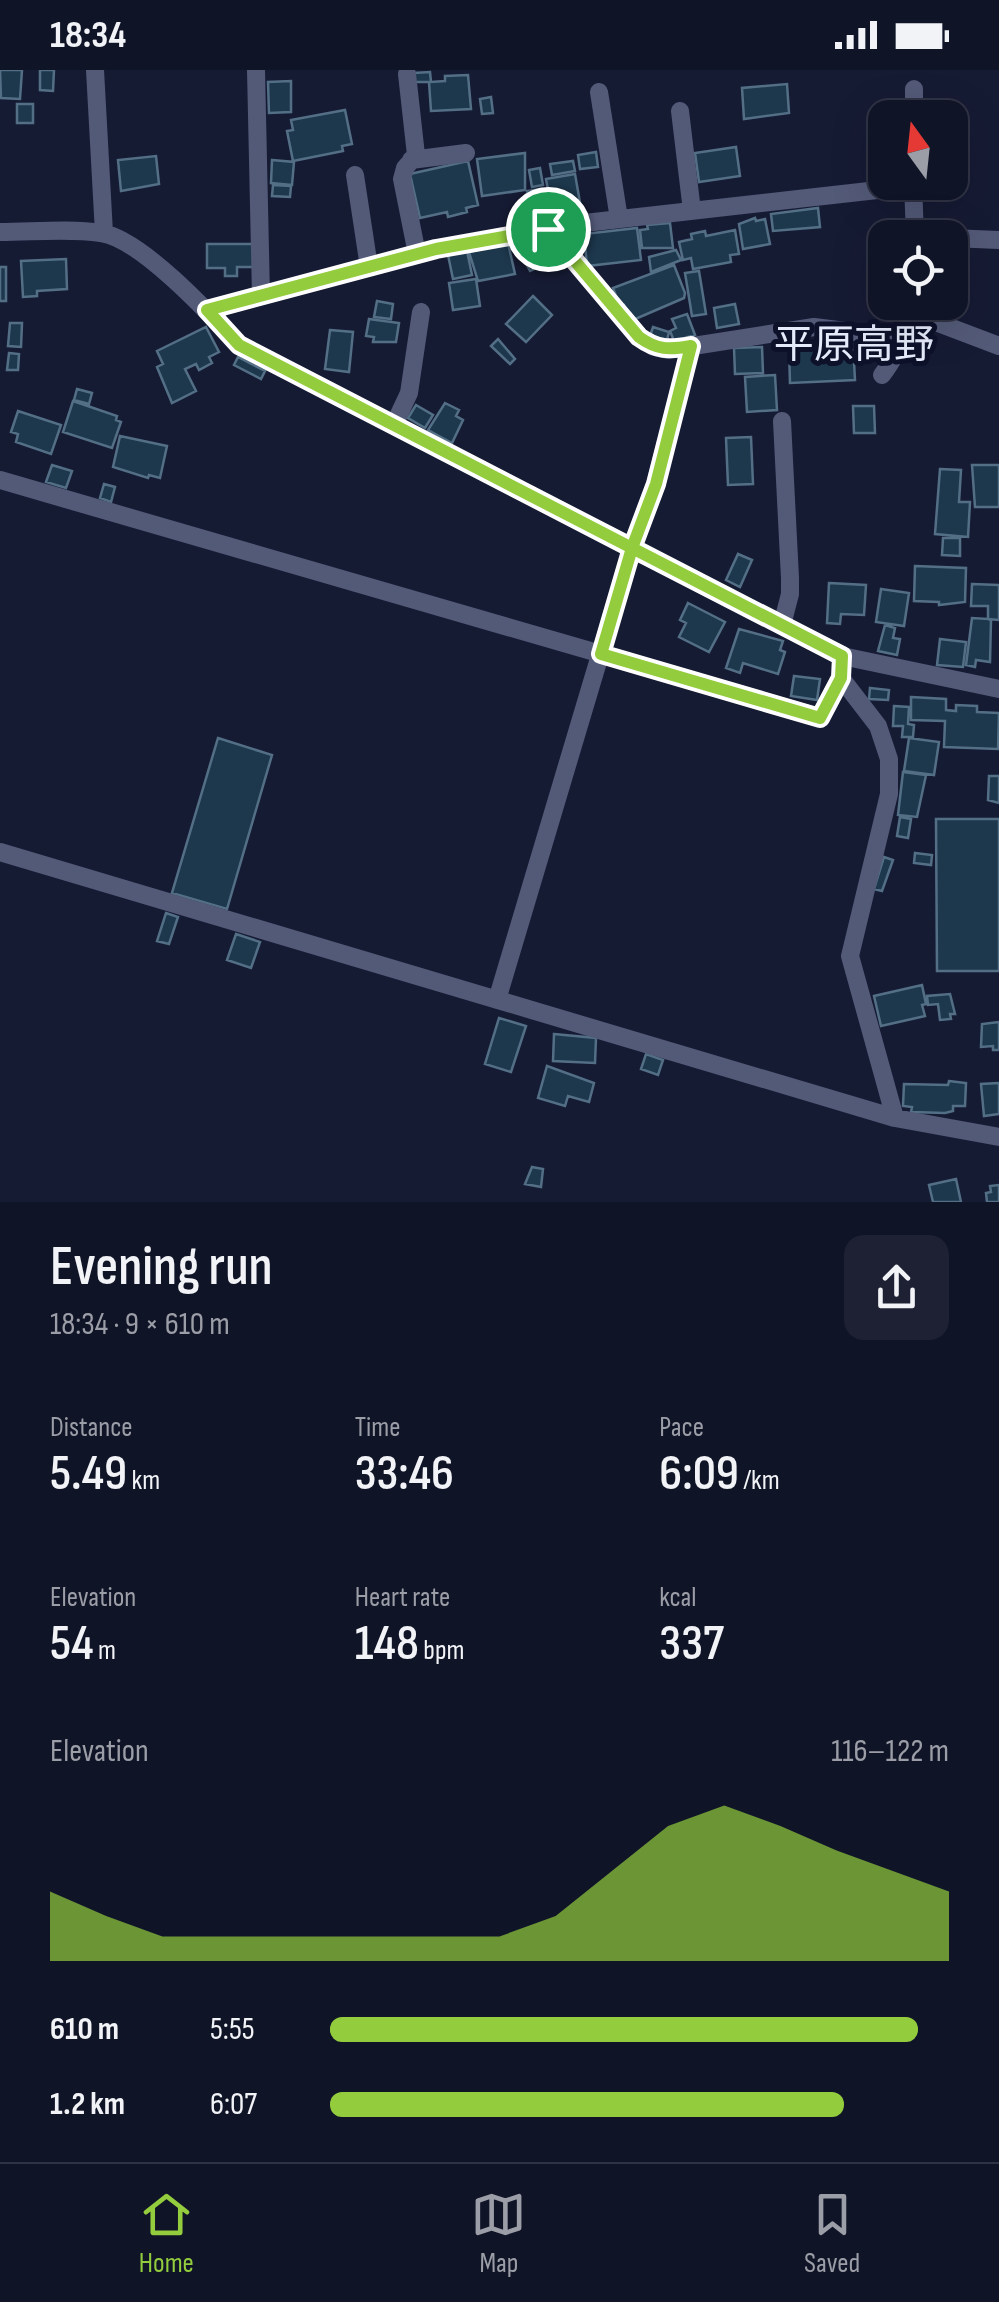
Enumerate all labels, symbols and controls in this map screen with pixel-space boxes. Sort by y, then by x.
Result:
text: 18:34 [50,13,126,58]
north arrow [868,100,968,200]
map controls [868,100,968,320]
pin [506,187,591,272]
icon: arrive [521,202,576,257]
button: locate [868,220,968,320]
district label: 平原高野 [774,322,934,370]
text: Evening run [50,1234,273,1301]
button: share [844,1235,949,1340]
text: 18:34 · 9 × 610 m [50,1305,230,1344]
text: Distance [50,1411,133,1444]
text: Time [355,1411,400,1444]
text: Pace [659,1411,704,1444]
text: 5.49 [50,1444,127,1504]
text: 33:46 [355,1444,454,1504]
text: 6:09 [659,1444,739,1504]
text: km [127,1464,160,1497]
text: /km [739,1464,780,1497]
text: Elevation [50,1581,136,1614]
text: Heart rate [355,1581,450,1614]
text: kcal [659,1581,696,1614]
text: 54 [50,1614,94,1674]
text: 148 [355,1614,419,1674]
text: 337 [659,1614,724,1674]
text: m [94,1634,116,1667]
text: bpm [419,1634,465,1667]
text: Elevation [50,1732,149,1771]
text: 116–122 m [831,1732,949,1771]
text: 610 m [50,2010,119,2049]
text: 5:55 [210,2010,255,2049]
text: 1.2 km [50,2085,125,2124]
text: 6:07 [210,2085,257,2124]
tab: Home [139,2187,194,2280]
tab: Map [471,2187,526,2280]
tab: Saved [804,2187,860,2280]

